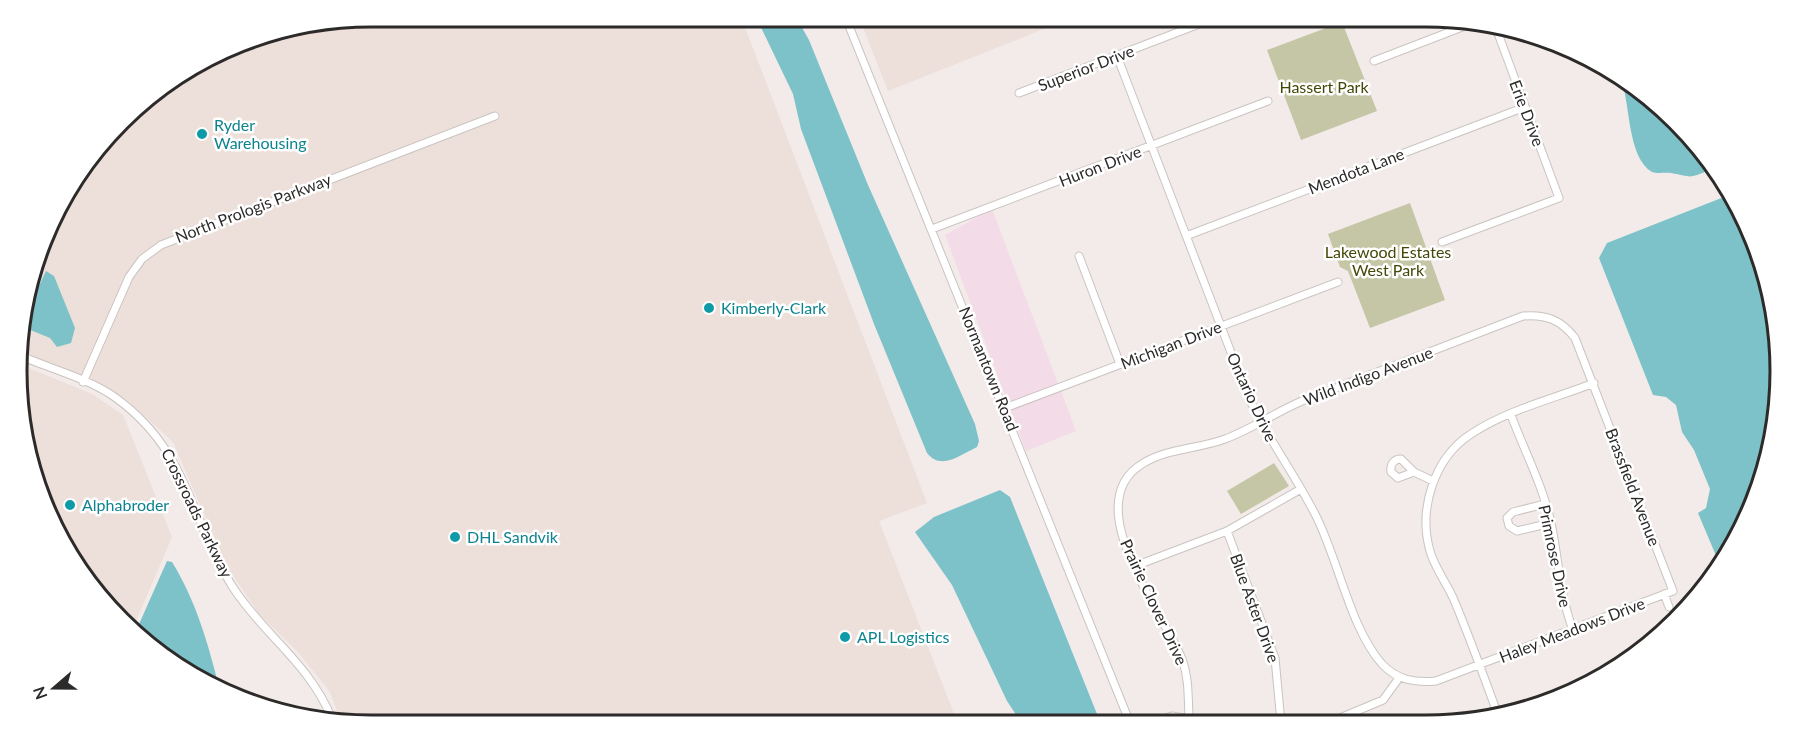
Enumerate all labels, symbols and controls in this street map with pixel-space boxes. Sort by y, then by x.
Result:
street label: Superior Drive [1035,41,1137,95]
park label: Hassert Park [1279,77,1369,96]
street label: Erie Drive [1506,77,1549,149]
place label: Ryder Warehousing [214,115,307,152]
marker: Ryder Warehousing [195,127,209,141]
street label: Huron Drive [1056,141,1144,190]
street label: Mendota Lane [1305,144,1406,198]
street label: North Prologis Parkway [172,169,334,246]
park label: Lakewood Estates West Park [1325,242,1451,279]
place label: Kimberly-Clark [721,298,827,317]
marker: Kimberly-Clark [702,301,716,315]
street label: Normantown Road [956,304,1023,434]
street label: Michigan Drive [1118,317,1224,372]
street label: Wild Indigo Avenue [1300,342,1435,409]
street label: Ontario Drive [1224,349,1281,444]
street label: Brassfield Avenue [1602,425,1665,548]
street label: Crossroads Parkway [158,445,237,581]
place label: Alphabroder [82,495,169,514]
marker: Alphabroder [63,498,77,512]
street label: Primrose Drive [1535,503,1576,609]
place label: DHL Sandvik [467,527,559,546]
marker: DHL Sandvik [448,530,462,544]
street label: Prairie Clover Drive [1117,536,1192,668]
street label: Blue Aster Drive [1227,551,1284,665]
street label: Haley Meadows Drive [1496,593,1647,666]
place label: APL Logistics [857,627,950,646]
marker: APL Logistics [838,630,852,644]
north arrow [24,658,84,718]
text: N [28,684,50,702]

